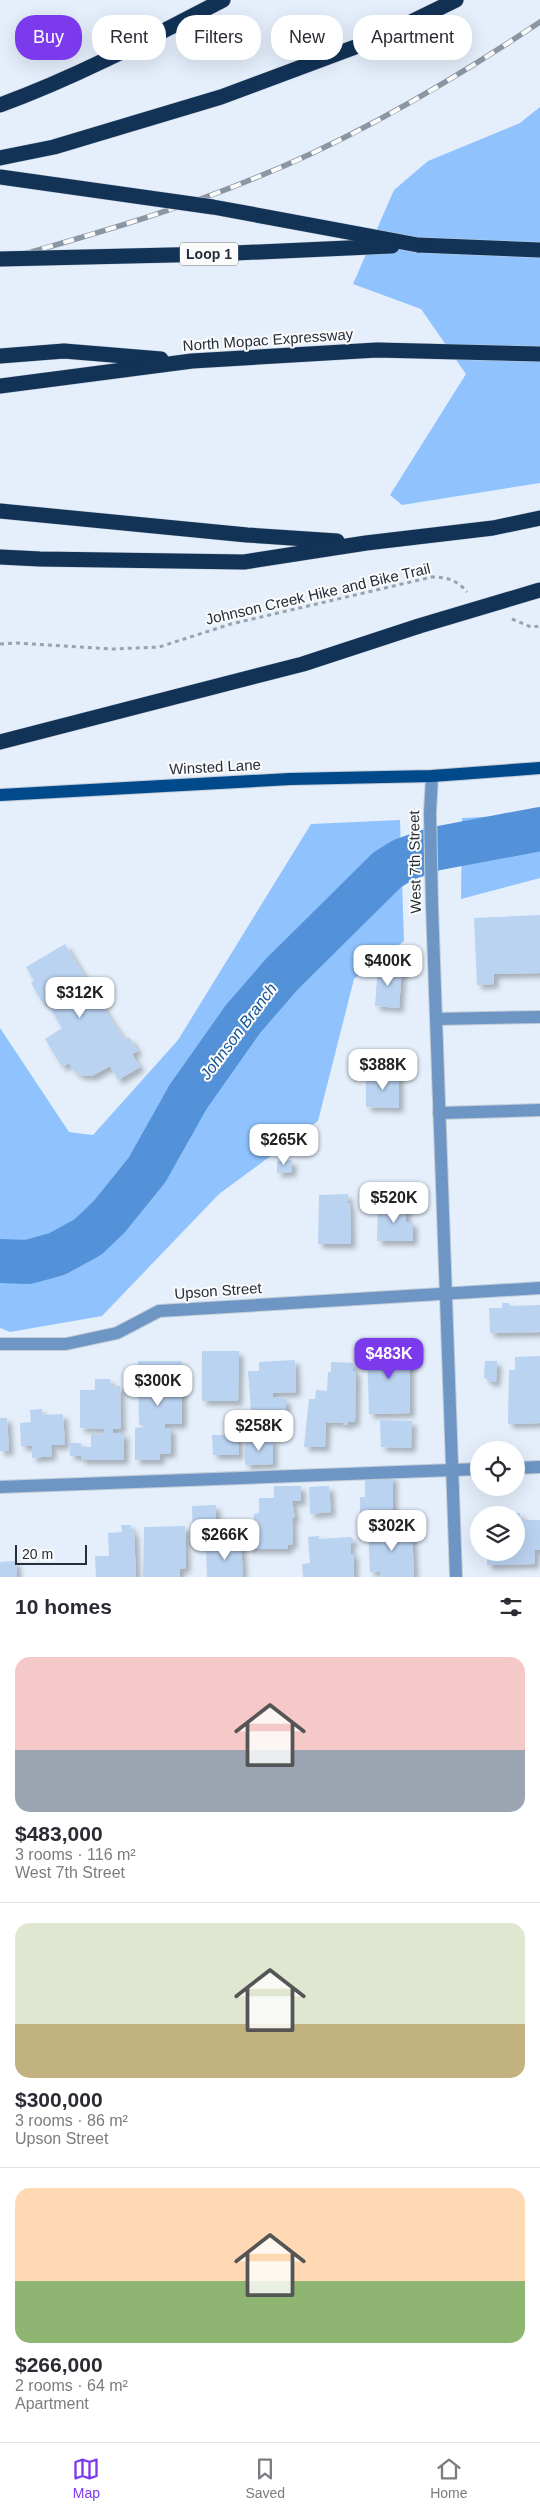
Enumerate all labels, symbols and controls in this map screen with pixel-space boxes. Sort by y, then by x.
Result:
chip: Buy [15,15,82,60]
chip: Rent [92,15,166,60]
chip: Filters [176,15,261,60]
chip: New [271,15,343,60]
chip: Apartment [353,15,472,60]
road number: Loop 1 [180,242,238,266]
street label: North Mopac Expressway [182,325,354,354]
street label: Johnson Creek Hike and Bike Trail [204,559,432,628]
street label: Winsted Lane [169,756,261,777]
street label: West 7th Street [405,809,424,914]
pin: $400K [353,944,423,987]
text: $400K [364,952,412,969]
pin: $312K [45,976,115,1019]
water label: Johnson Branch [196,980,280,1083]
text: $312K [56,984,104,1001]
pin: $388K [348,1048,418,1091]
text: $388K [359,1056,407,1073]
pin: $265K [249,1124,319,1166]
text: $265K [260,1131,308,1148]
pin: $520K [359,1182,429,1224]
text: $520K [370,1189,418,1206]
street label: Upson Street [174,1279,263,1302]
pin: $483K [354,1338,424,1380]
text: $483K [365,1345,413,1362]
pin: $300K [123,1364,193,1407]
text: $300K [134,1372,182,1389]
pin: $258K [224,1410,294,1452]
text: $258K [235,1417,283,1434]
map controls [470,1441,525,1561]
button: locate [470,1441,525,1496]
button: layers [470,1506,525,1561]
pin: $302K [357,1510,427,1552]
text: $302K [368,1517,416,1534]
pin: $266K [190,1518,260,1561]
text: $266K [201,1526,249,1543]
scale bar [15,1542,88,1565]
text: 20 m [22,1546,53,1562]
icon: filters [497,1593,525,1621]
text: 10 homes [15,1595,112,1618]
icon: home [225,1690,315,1780]
text: $483,000 [15,1822,103,1845]
text: 3 rooms · 116 m² [15,1846,136,1863]
text: West 7th Street [15,1864,125,1881]
icon: home [225,1955,315,2045]
text: $300,000 [15,2088,103,2111]
text: 3 rooms · 86 m² [15,2112,128,2129]
text: Upson Street [15,2130,108,2147]
icon: home [225,2220,315,2310]
text: $266,000 [15,2353,103,2376]
text: 2 rooms · 64 m² [15,2377,128,2394]
text: Apartment [15,2395,89,2412]
tab: Map [72,2455,100,2501]
tab: Saved [245,2455,285,2501]
tab: Home [430,2455,467,2501]

